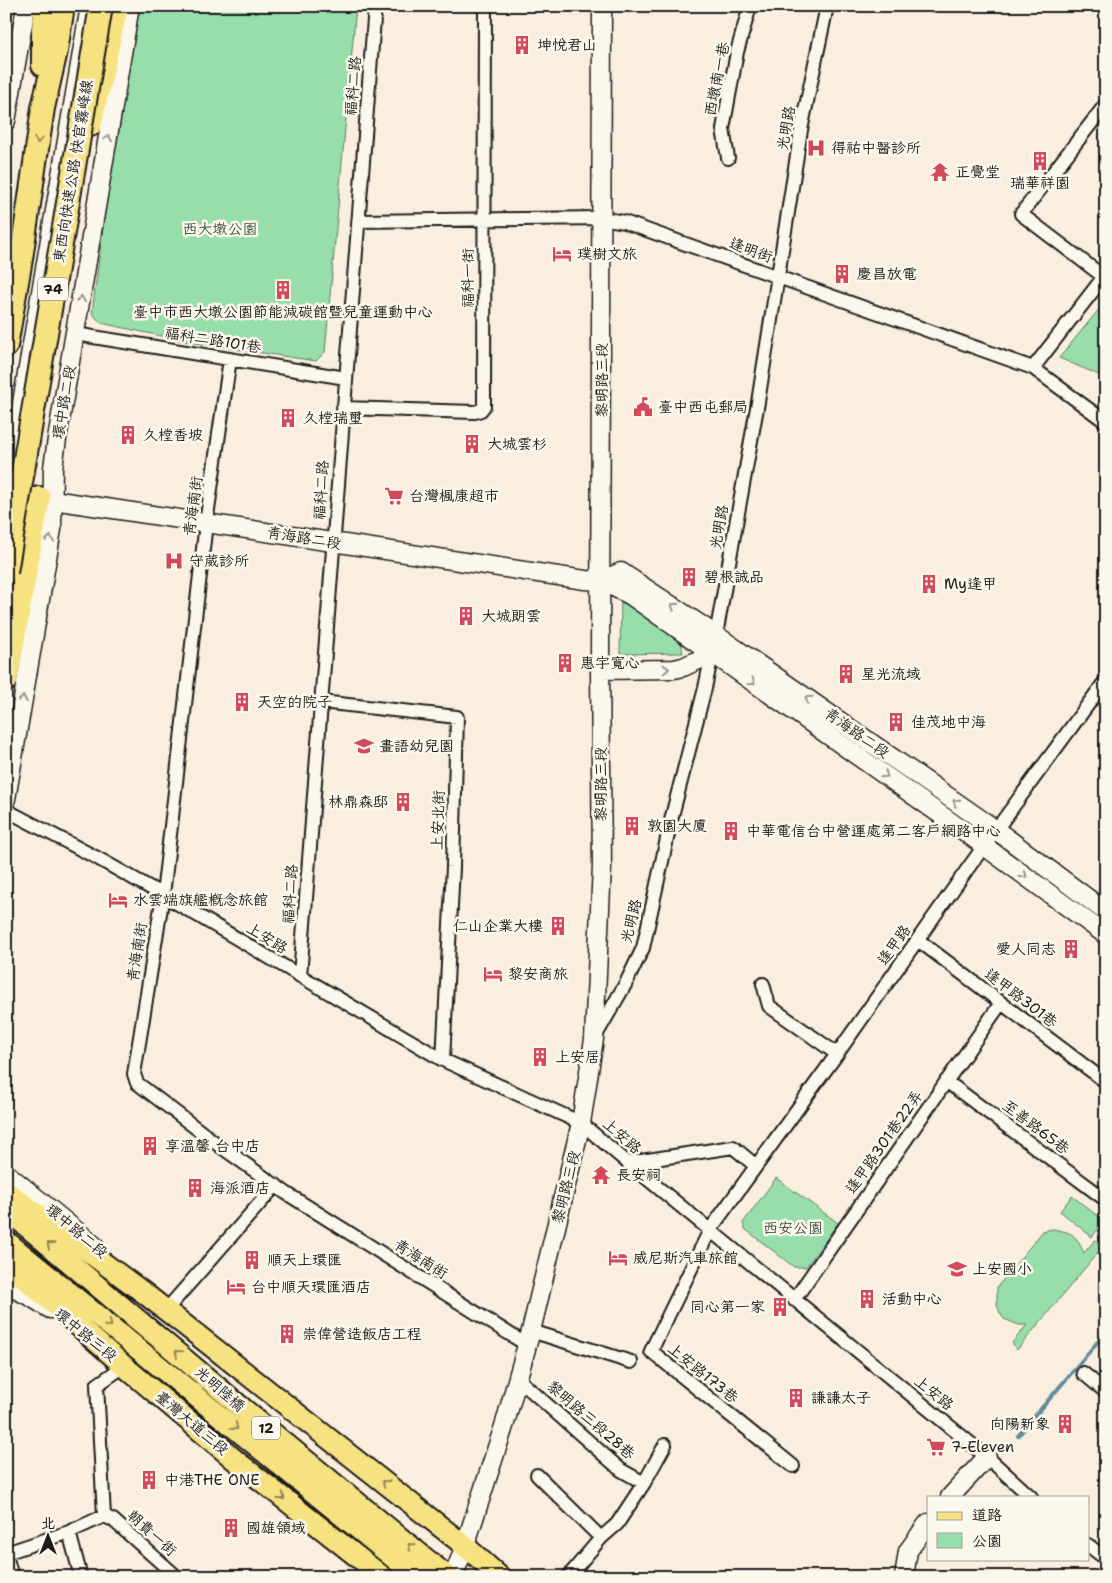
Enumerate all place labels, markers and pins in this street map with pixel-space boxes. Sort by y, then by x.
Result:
building icon: 坤悅君山 [511,34,533,56]
place label: 坤悅君山 [537,35,597,55]
hospital icon: 得祐中醫診所 [805,137,827,159]
place label: 得祐中醫診所 [831,138,921,158]
building icon: 瑞華祥園 [1029,150,1051,172]
temple icon: 正覺堂 [929,161,951,183]
place label: 正覺堂 [955,162,1000,182]
place label: 瑞華祥園 [1010,173,1070,193]
hotel icon: 璞樹文旅 [551,243,573,265]
place label: 璞樹文旅 [577,244,637,264]
building icon: 慶昌放電 [831,263,853,285]
place label: 慶昌放電 [857,264,917,284]
building icon: 臺中市西大墩公園節能減碳館暨兒童運動中心 [272,279,294,301]
place label: 臺中市西大墩公園節能減碳館暨兒童運動中心 [133,302,433,322]
public building icon: 臺中西屯郵局 [632,396,654,418]
place label: 臺中西屯郵局 [658,397,748,417]
building icon: 久樘瑞璽 [277,407,299,429]
place label: 久樘瑞璽 [303,408,363,428]
building icon: 久樘香坡 [117,424,139,446]
place label: 久樘香坡 [143,425,203,445]
building icon: 大城雲杉 [461,433,483,455]
place label: 大城雲杉 [487,434,547,454]
supermarket icon: 台灣楓康超市 [383,485,405,507]
place label: 台灣楓康超市 [409,486,499,506]
hospital icon: 守葳診所 [163,550,185,572]
place label: 守葳診所 [189,551,249,571]
building icon: 碧根誠品 [678,566,700,588]
place label: 碧根誠品 [704,567,764,587]
building icon: My逢甲 [918,573,940,595]
place label: My逢甲 [944,574,997,594]
building icon: 大城朗雲 [455,605,477,627]
place label: 大城朗雲 [481,606,541,626]
building icon: 惠宇寬心 [554,652,576,674]
place label: 惠宇寬心 [580,653,640,673]
building icon: 星光流域 [835,663,857,685]
place label: 星光流域 [861,664,921,684]
building icon: 天空的院子 [231,691,253,713]
place label: 天空的院子 [257,692,332,712]
building icon: 佳茂地中海 [885,711,907,733]
place label: 佳茂地中海 [911,712,986,732]
school or university icon: 畫語幼兒園 [353,735,375,757]
place label: 畫語幼兒園 [379,736,454,756]
building icon: 林鼎森邸 [392,791,414,813]
place label: 林鼎森邸 [328,792,388,812]
building icon: 敦園大廈 [621,815,643,837]
place label: 敦園大廈 [647,816,707,836]
building icon: 中華電信台中營運處第二客戶網路中心 [720,820,742,842]
place label: 中華電信台中營運處第二客戶網路中心 [746,821,1001,841]
hotel icon: 水雲端旗艦概念旅館 [107,889,129,911]
place label: 水雲端旗艦概念旅館 [133,890,268,910]
building icon: 仁山企業大樓 [547,915,569,937]
place label: 仁山企業大樓 [453,916,543,936]
building icon: 愛人同志 [1060,938,1082,960]
place label: 愛人同志 [996,939,1056,959]
hotel icon: 黎安商旅 [482,963,504,985]
place label: 黎安商旅 [508,964,568,984]
building icon: 上安居 [529,1046,551,1068]
place label: 上安居 [555,1047,600,1067]
building icon: 享溫馨 台中店 [139,1135,161,1157]
place label: 享溫馨 台中店 [165,1136,260,1156]
temple icon: 長安祠 [590,1164,612,1186]
place label: 長安祠 [616,1165,661,1185]
building icon: 海派酒店 [184,1177,206,1199]
place label: 海派酒店 [210,1178,270,1198]
hotel icon: 威尼斯汽車旅館 [607,1247,629,1269]
place label: 威尼斯汽車旅館 [633,1248,738,1268]
building icon: 順天上環匯 [241,1249,263,1271]
place label: 順天上環匯 [267,1250,342,1270]
school or university icon: 上安國小 [946,1258,968,1280]
place label: 上安國小 [972,1259,1032,1279]
hotel icon: 台中順天環匯酒店 [225,1276,247,1298]
place label: 台中順天環匯酒店 [251,1277,371,1297]
building icon: 活動中心 [856,1288,878,1310]
place label: 活動中心 [882,1289,942,1309]
building icon: 同心第一家 [769,1296,791,1318]
place label: 同心第一家 [690,1297,765,1317]
building icon: 崇偉營造飯店工程 [276,1323,298,1345]
place label: 崇偉營造飯店工程 [302,1324,422,1344]
building icon: 謙謙太子 [785,1387,807,1409]
place label: 謙謙太子 [811,1388,871,1408]
building icon: 向陽新象 [1054,1413,1076,1435]
place label: 向陽新象 [990,1414,1050,1434]
supermarket icon: 7-Eleven [925,1436,947,1458]
place label: 7-Eleven [951,1437,1014,1457]
building icon: 中港THE ONE [138,1469,160,1491]
place label: 中港THE ONE [164,1470,260,1490]
building icon: 國雄領域 [220,1517,242,1539]
place label: 國雄領域 [246,1518,306,1538]

